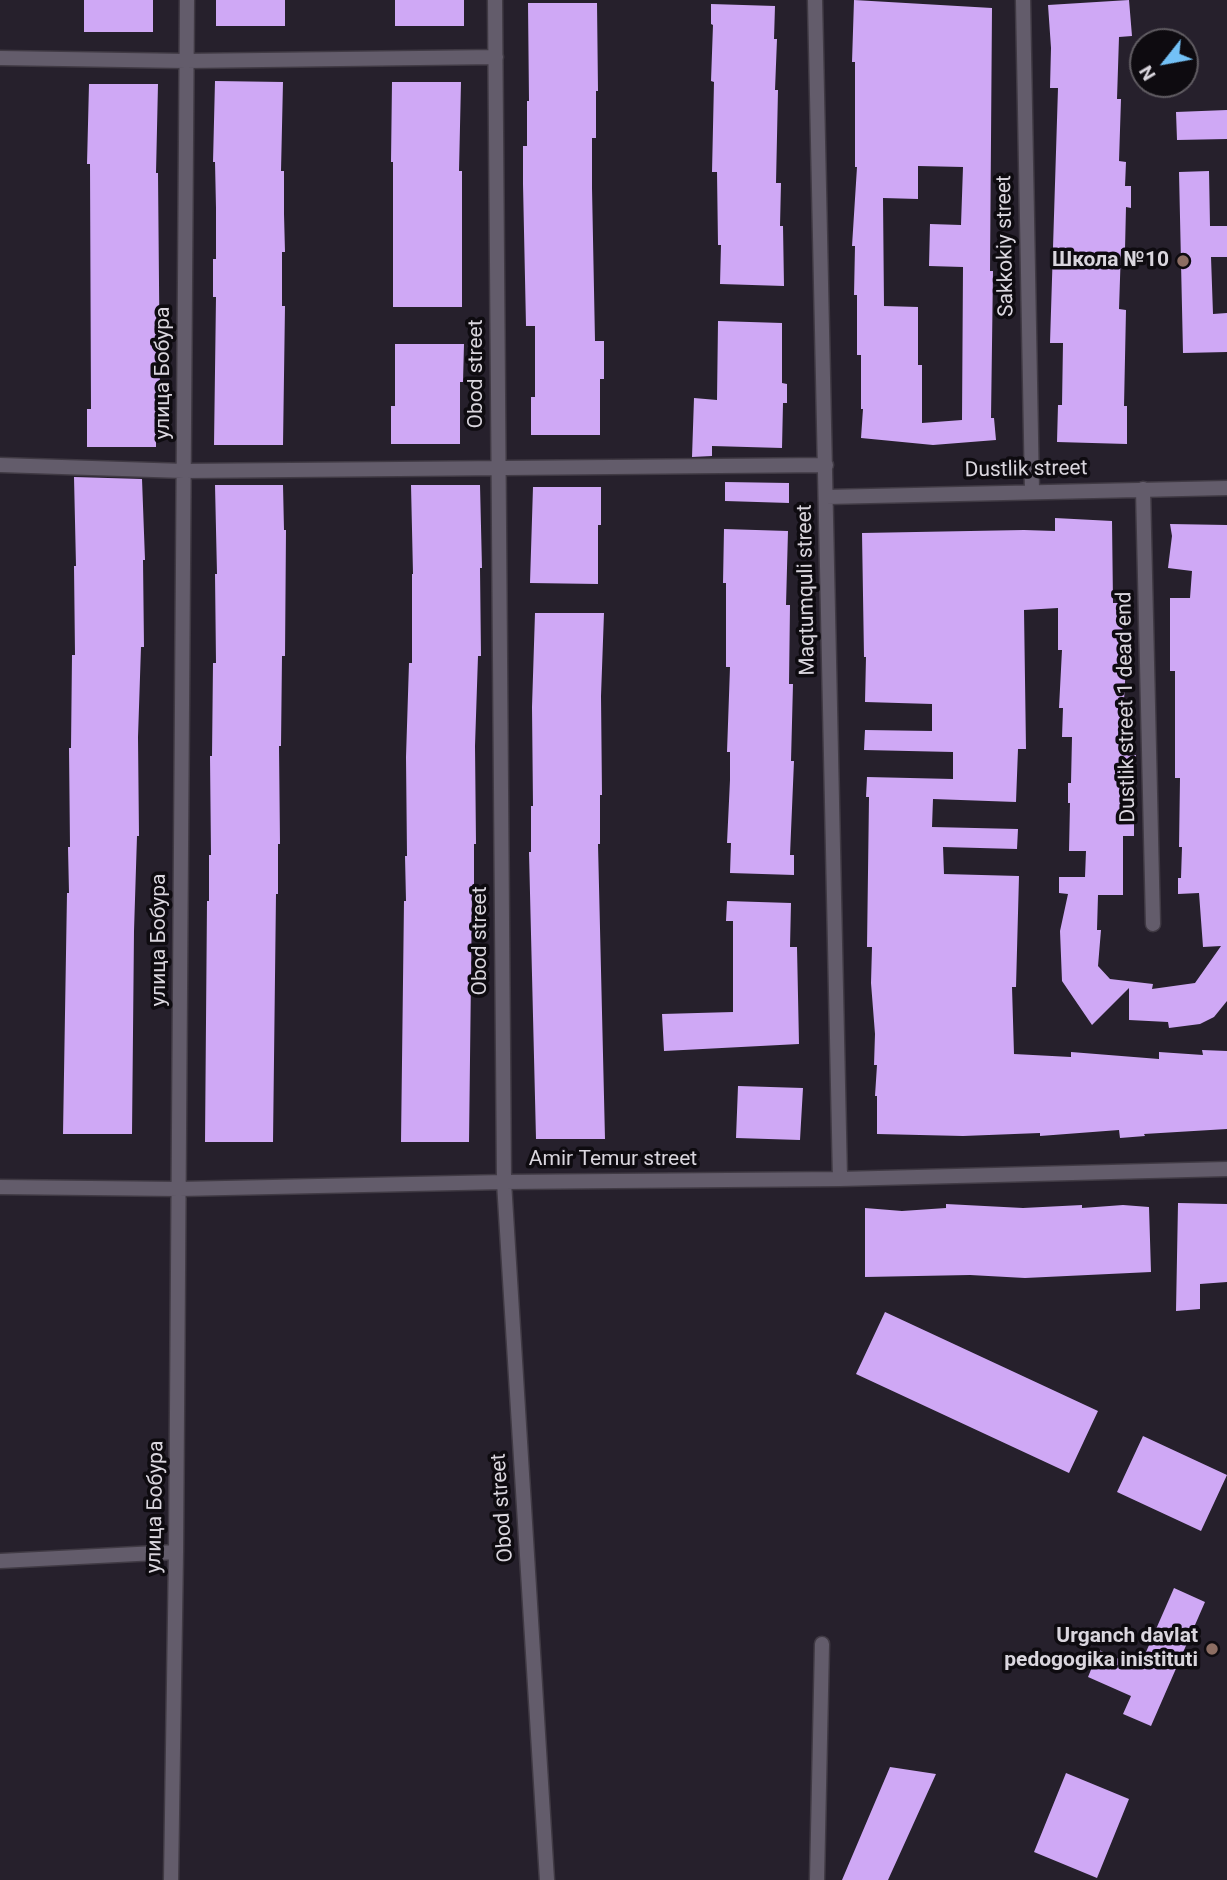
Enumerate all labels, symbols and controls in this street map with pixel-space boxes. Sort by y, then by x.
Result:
north arrow [1129,28,1199,98]
text: N [1134,61,1161,85]
street label: Sakkokiy street [992,175,1020,317]
place label: Школа №10 [1052,248,1169,274]
marker: Школа №10 [1175,253,1191,269]
street label: улица Бобура [151,307,177,439]
street label: Obod street [464,319,490,429]
street label: Dustlik street [964,456,1088,484]
street label: Maqtumquli street [793,504,821,676]
street label: Dustlik street 1 dead end [1112,591,1142,823]
street label: улица Бобура [147,874,173,1006]
street label: Obod street [468,886,494,996]
street label: Amir Temur street [529,1147,697,1173]
street label: улица Бобура [142,1440,170,1574]
street label: Obod street [487,1453,519,1563]
place label: Urganch davlat pedogogika inistituti [1004,1624,1198,1674]
marker: Urganch davlat pedogogika inistituti [1204,1641,1220,1657]

